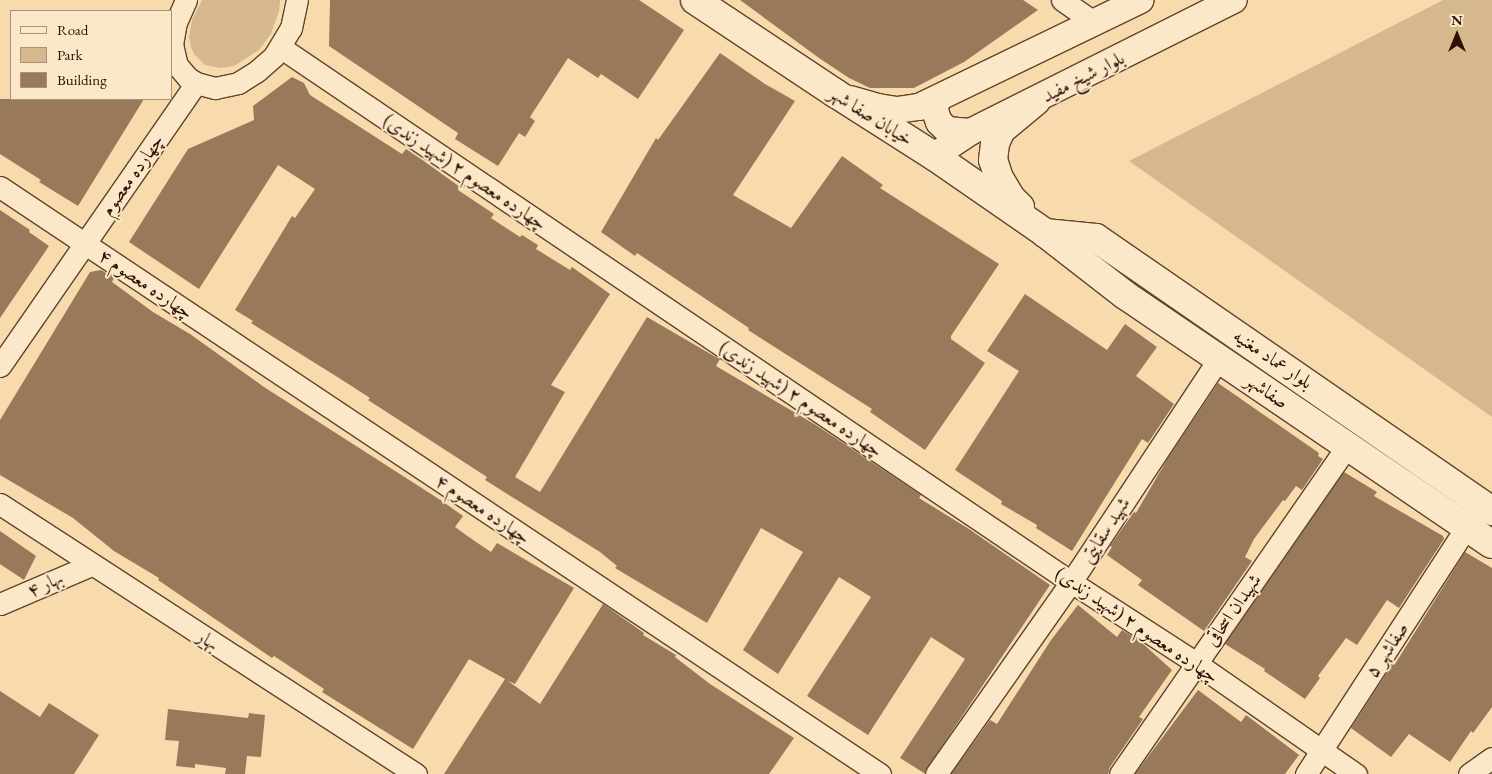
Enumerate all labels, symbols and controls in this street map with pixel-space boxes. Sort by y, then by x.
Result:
legend [10,10,172,100]
north arrow [1432,10,1482,60]
text: N [1451,11,1463,29]
text: Road [57,20,88,39]
text: Park [57,45,83,64]
street label: بلوار شیخ مفید [1038,47,1128,107]
text: Building [57,70,107,89]
street label: خیابان صفا شهر [825,81,917,151]
street label: چهارده معصوم ۲ (شهید زندی) [379,109,551,235]
street label: چهارده معصوم [96,130,168,220]
street label: چهارده معصوم ۴ [94,244,198,324]
street label: بلوار عماد مغنیه [1229,324,1317,394]
street label: چهارده معصوم ۲ (شهید زندی) [715,336,887,462]
street label: صفاشهر [1241,369,1293,413]
street label: چهارده معصوم ۴ [431,469,535,549]
street label: شهید سقایتی [1075,493,1135,567]
street label: چهارده معصوم ۲ (شهید زندی) [1051,562,1223,688]
street label: بهار ۴ [23,566,67,602]
street label: شهیدان اسحاقی [1200,569,1266,651]
street label: صفاشهر ۵ [1361,618,1413,682]
street label: بهار [193,624,223,656]

